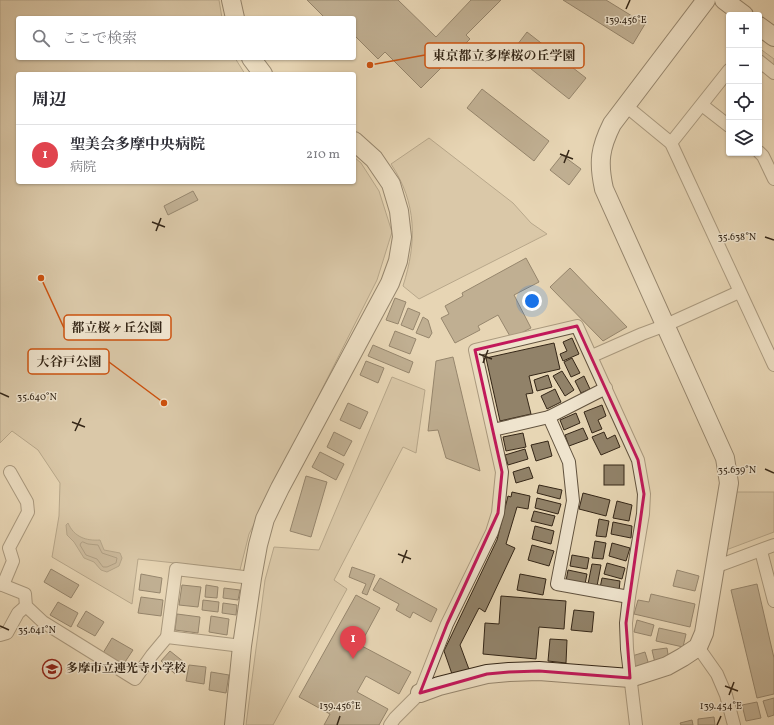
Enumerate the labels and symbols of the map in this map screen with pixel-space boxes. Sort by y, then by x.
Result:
text: 139.456°E [605,13,647,27]
callout: 東京都立多摩桜の丘学園 [425,43,584,68]
text: 東京都立多摩桜の丘学園 [432,48,576,66]
text: 35.638°N [718,230,757,244]
your location [522,291,542,311]
callout: 都立桜ヶ丘公園 [64,315,171,340]
text: 都立桜ヶ丘公園 [71,320,163,338]
callout: 大谷戸公園 [28,349,109,374]
text: 大谷戸公園 [36,354,102,372]
text: 35.640°N [17,390,57,404]
text: 35.639°N [718,463,757,477]
text: 35.641°N [18,623,57,637]
pin: 1 [340,626,366,659]
school or university icon: 多摩市立連光寺小学校 [41,658,63,680]
place label: 多摩市立連光寺小学校 [66,661,186,677]
text: 139.456°E [319,699,361,713]
text: 139.454°E [700,699,742,713]

